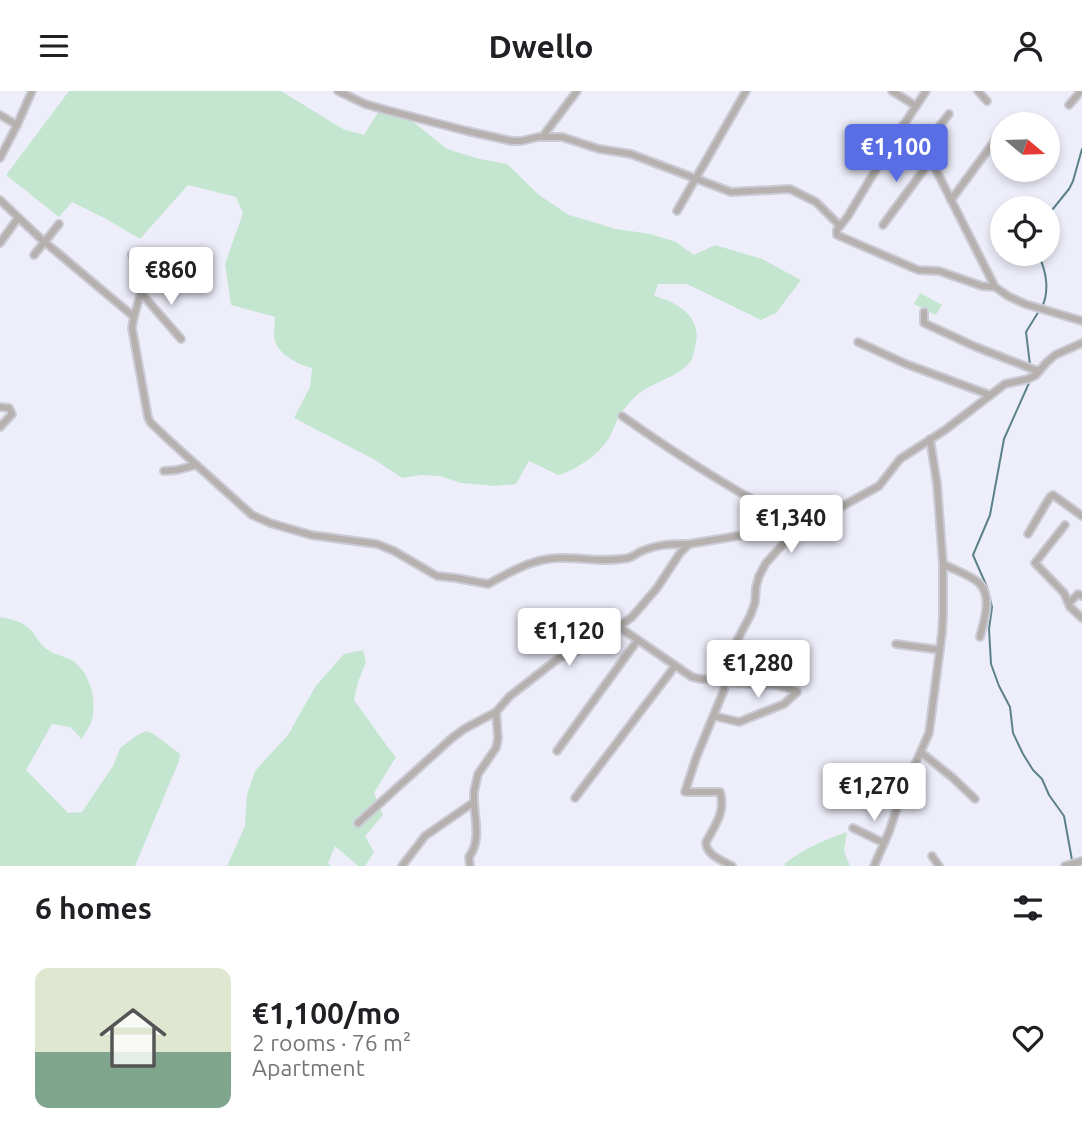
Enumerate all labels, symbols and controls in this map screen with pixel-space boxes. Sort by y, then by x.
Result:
icon: menu [35,27,73,65]
icon: person [1009,27,1047,65]
text: Dwello [488,28,594,64]
north arrow [990,112,1060,182]
map controls [990,112,1060,266]
pin: €1,100 [839,125,953,184]
text: €1,100 [861,134,931,159]
button: locate [990,196,1060,266]
pin: €860 [130,247,212,307]
text: €860 [145,257,197,282]
pin: €1,340 [734,496,848,555]
text: €1,340 [756,505,826,530]
pin: €1,120 [512,609,626,668]
text: €1,120 [534,618,604,643]
pin: €1,280 [701,641,815,700]
text: €1,280 [723,650,793,675]
pin: €1,270 [817,763,931,823]
text: €1,270 [839,773,909,798]
icon: filters [1009,889,1047,927]
text: 6 homes [35,891,152,925]
icon: home [91,996,175,1080]
text: €1,100/mo [252,996,401,1030]
icon: heart [1009,1019,1047,1057]
text: 2 rooms · 76 m² [252,1030,411,1055]
text: Apartment [252,1055,365,1080]

